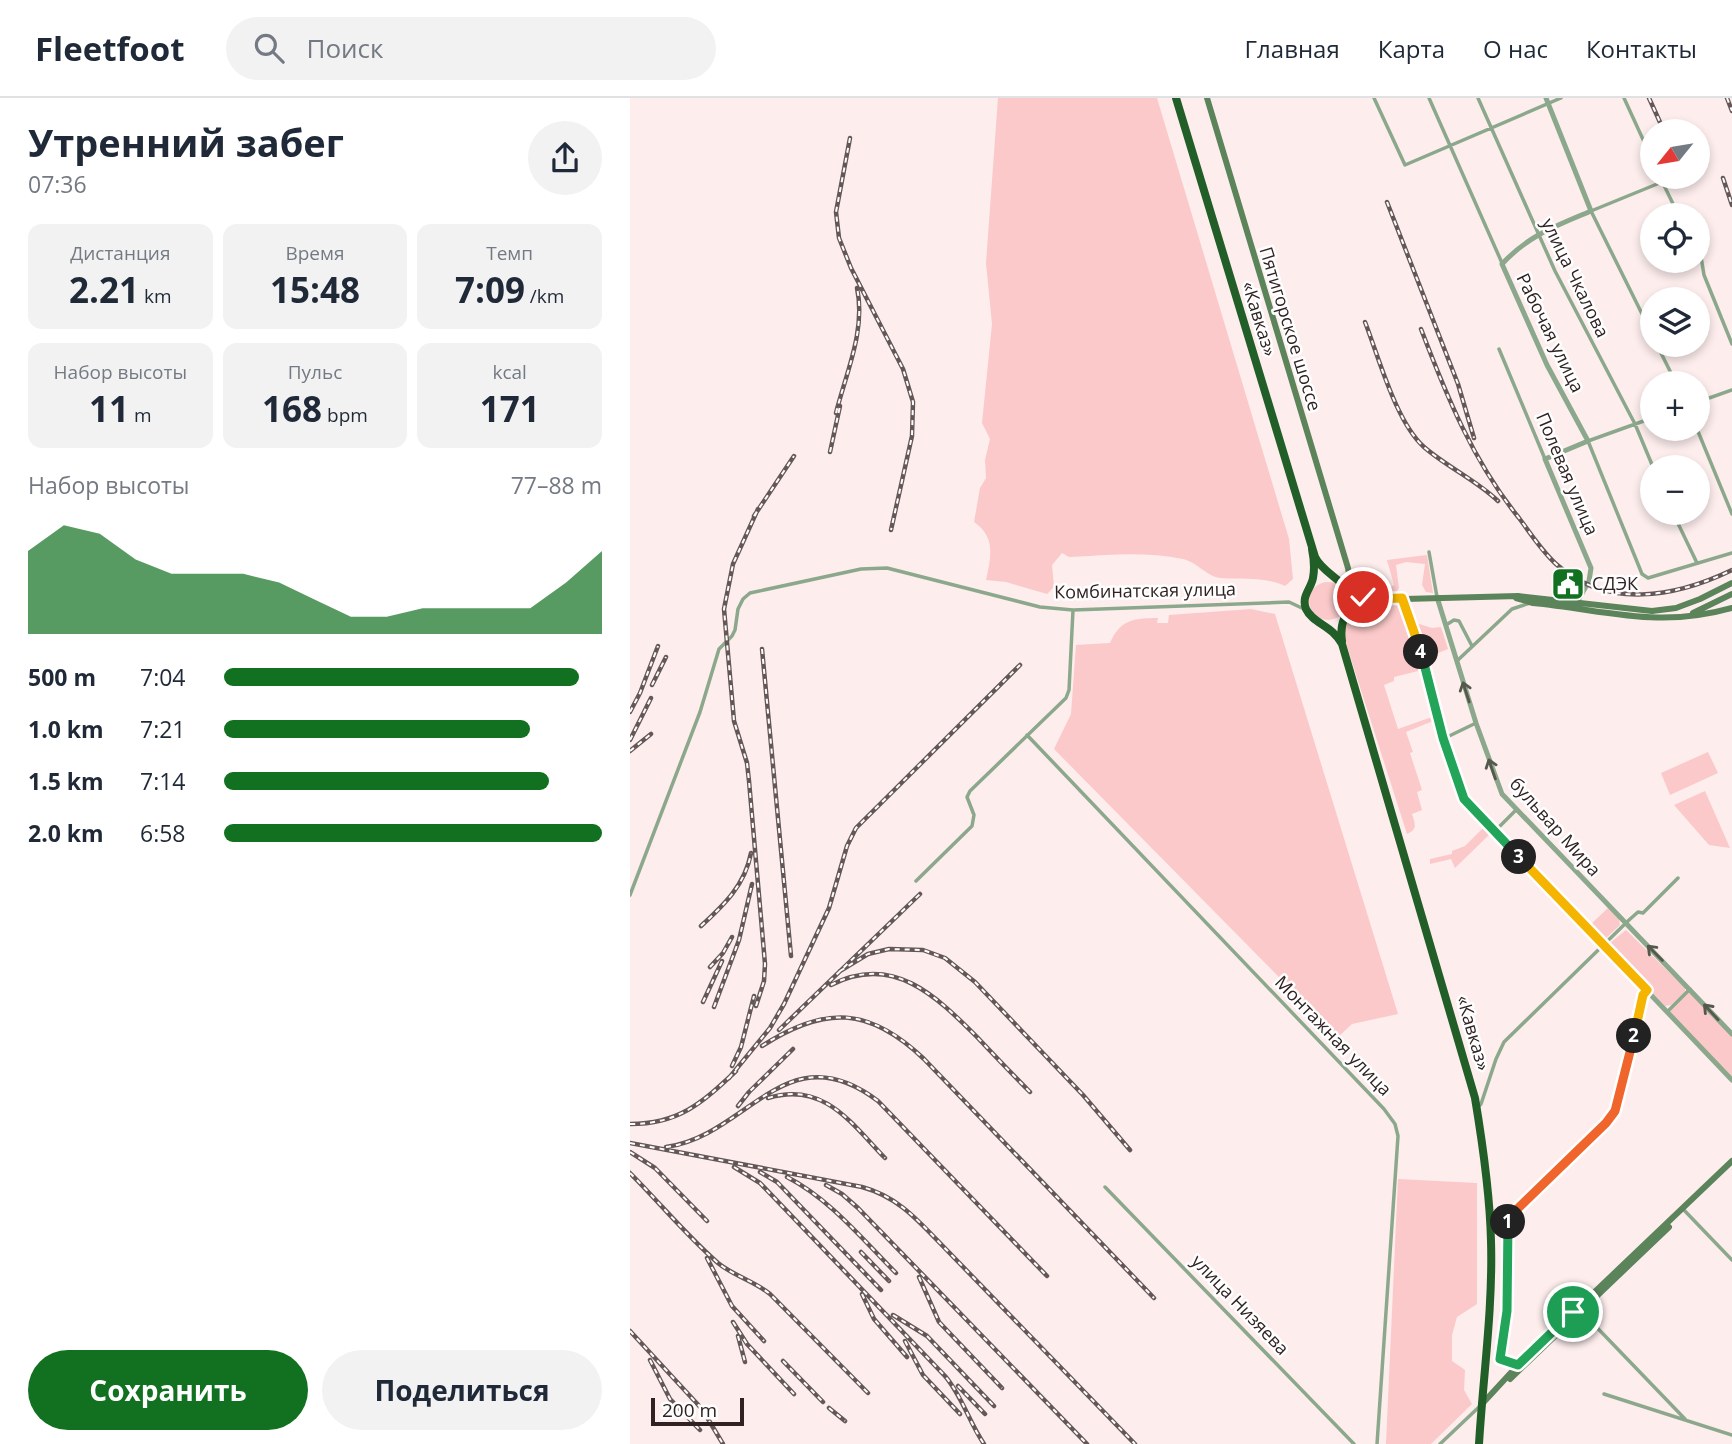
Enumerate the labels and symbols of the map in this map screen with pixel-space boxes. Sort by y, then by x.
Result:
north arrow [1640,119,1710,189]
street label: улица Чкалова [1537,214,1615,341]
street label: Пятигорское шоссе [1255,244,1327,414]
street label: Рабочая улица [1512,269,1590,396]
street label: «Кавказ» [1237,278,1283,359]
street label: Полевая улица [1531,408,1605,539]
public building icon: СДЭК [1549,565,1587,603]
pin [1333,567,1393,627]
place label: СДЭК [1592,571,1638,595]
street label: Комбинатская улица [1054,576,1236,604]
pin: 4 [1404,634,1438,670]
one-way arrow [1459,681,1472,703]
one-way arrow [1485,758,1497,780]
street label: бульвар Мира [1505,772,1607,881]
pin: 3 [1502,840,1536,874]
one-way arrow [1646,945,1663,962]
street label: Монтажная улица [1270,970,1397,1101]
street label: «Кавказ» [1452,992,1496,1073]
one-way arrow [1702,1004,1719,1021]
pin: 2 [1616,1018,1651,1054]
pin: 1 [1490,1204,1526,1240]
street label: улица Низяева [1187,1249,1295,1360]
pin [1543,1282,1603,1342]
scale bar [651,1395,744,1427]

